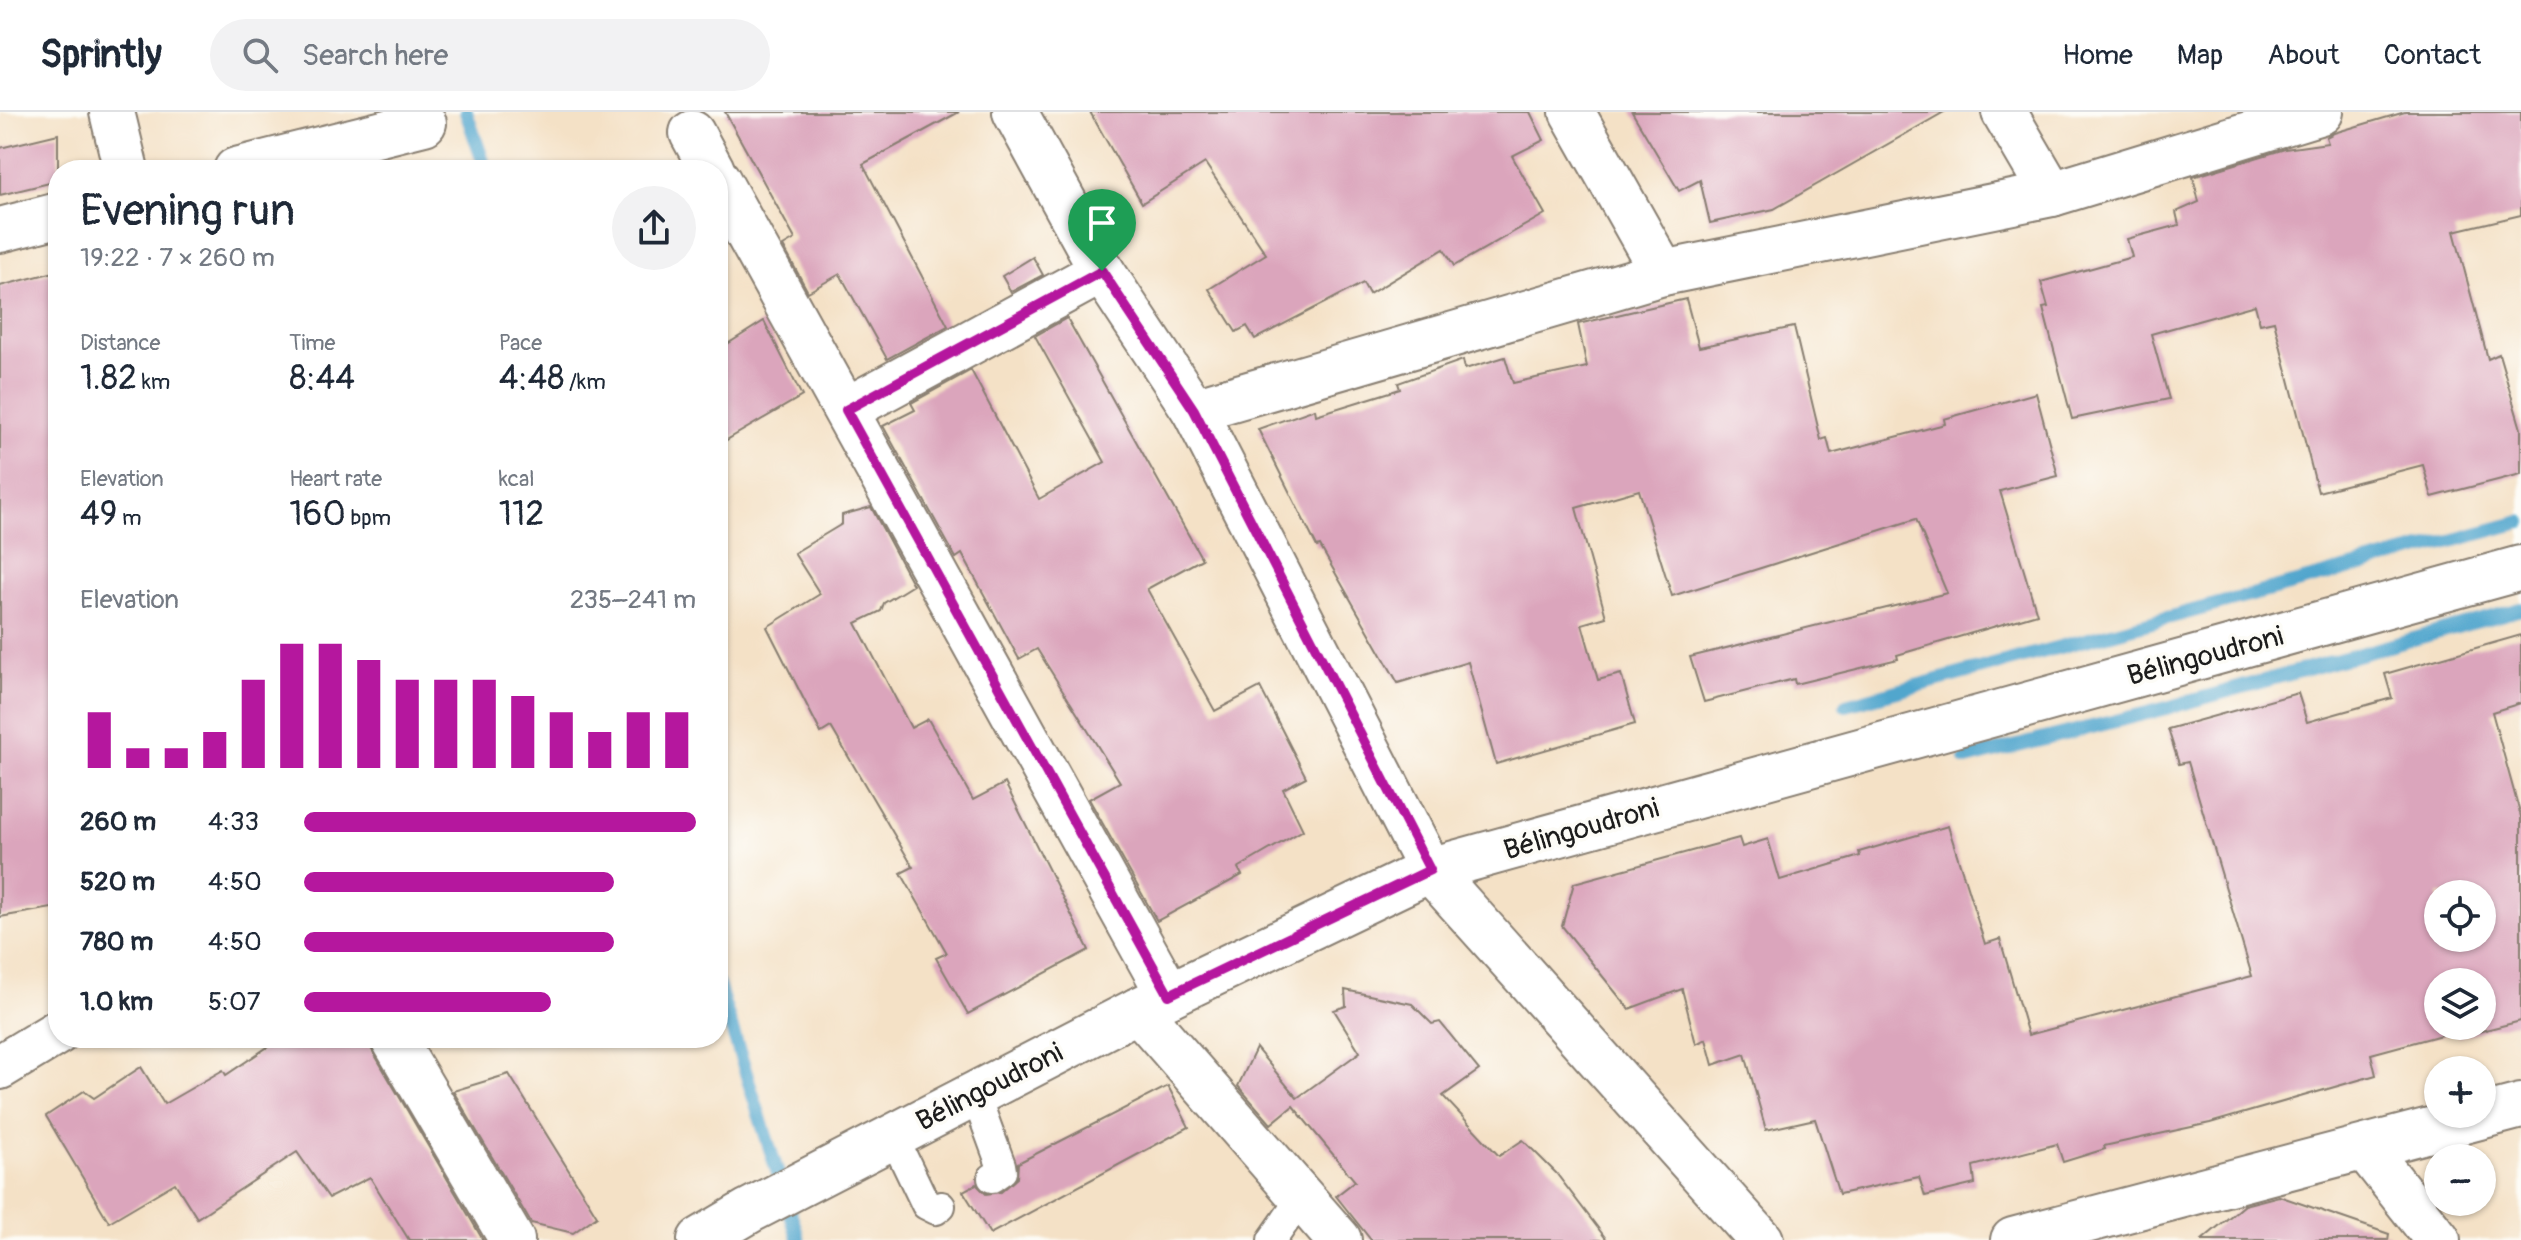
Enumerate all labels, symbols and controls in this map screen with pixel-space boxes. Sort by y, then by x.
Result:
search box [210,19,770,91]
text: Sprintly [40,31,162,79]
icon: search [238,33,282,77]
text: Search here [302,37,448,74]
text: Home [2062,38,2133,73]
text: Map [2177,38,2223,73]
text: About [2267,38,2340,73]
text: Contact [2384,38,2481,73]
text: Evening run [80,184,295,239]
button: share [612,186,696,270]
pin [1068,189,1136,271]
icon: arrive [1080,201,1124,245]
text: 19:22 · 7 × 260 m [80,242,275,274]
text: Distance [80,329,160,357]
text: Time [289,329,335,357]
text: Pace [499,329,542,357]
text: 1.82 [80,357,137,400]
text: 8:44 [289,357,355,400]
text: 4:48 [499,357,564,400]
text: km [137,368,170,396]
text: /km [564,368,606,396]
text: Elevation [80,465,164,493]
text: Heart rate [289,465,382,493]
text: kcal [499,465,534,493]
text: 49 [80,493,117,536]
text: 160 [289,493,346,536]
text: 112 [499,493,544,536]
text: m [117,504,142,532]
text: bpm [346,504,391,532]
text: Elevation [80,584,179,616]
text: 235–241 m [570,584,696,616]
street label: Bélingoudroni [2124,619,2287,694]
street label: Bélingoudroni [1500,791,1663,868]
text: 260 m [80,806,156,838]
text: 4:33 [208,806,259,838]
text: 520 m [80,866,155,898]
text: 4:50 [208,866,262,898]
map controls [2424,880,2496,1216]
button: locate [2424,880,2496,952]
text: 780 m [80,926,153,958]
text: 4:50 [208,926,262,958]
button: layers [2424,968,2496,1040]
text: 1.0 km [80,986,153,1018]
text: 5:07 [208,986,261,1018]
street label: Bélingoudroni [910,1035,1069,1139]
button: + [2424,1056,2496,1128]
button: − [2424,1144,2496,1216]

